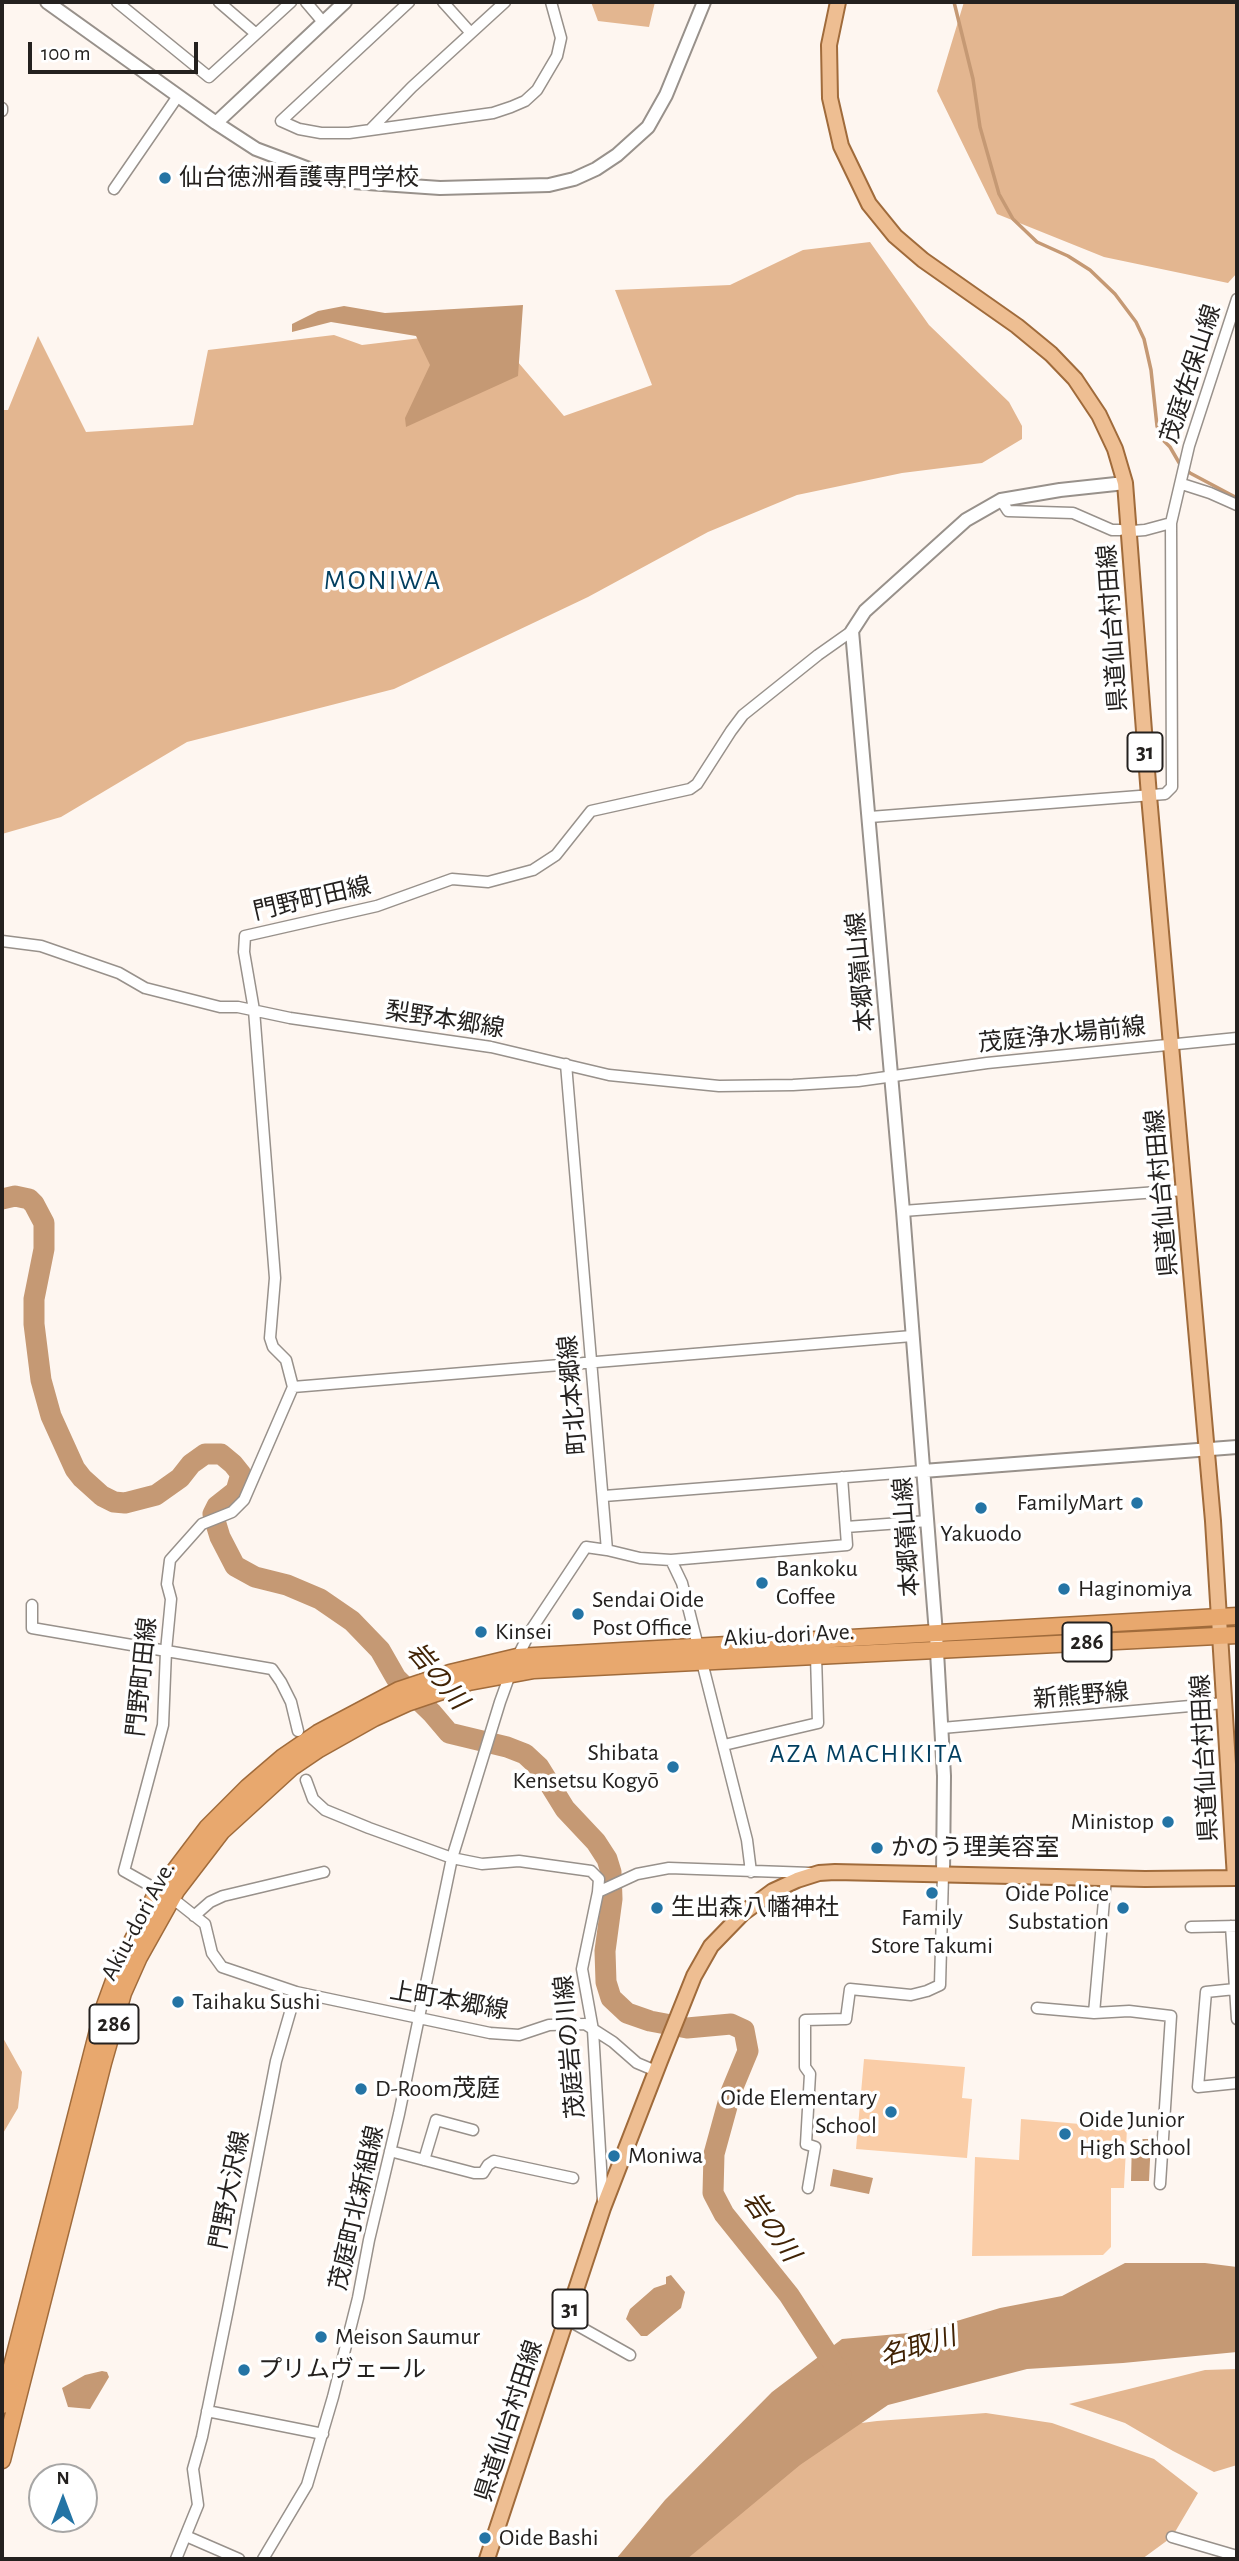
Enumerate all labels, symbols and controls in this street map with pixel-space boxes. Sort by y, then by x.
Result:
scale bar [32,28,201,72]
text: 100 m [41,43,91,64]
place label: 仙台徳洲看護専門学校 [179,164,419,192]
marker: 仙台徳洲看護専門学校 [157,170,173,186]
street label: 茂庭佐保山線 [1155,301,1227,447]
street label: 県道仙台村田線 [1093,543,1133,713]
district label: MONIWA [324,564,442,598]
road number: 31 [1128,732,1162,772]
street label: 門野町田線 [250,871,374,927]
street label: 本郷嶺山線 [841,911,881,1033]
street label: 梨野本郷線 [383,996,507,1044]
street label: 茂庭浄水場前線 [977,1012,1147,1058]
street label: 県道仙台村田線 [1140,1108,1184,1278]
street label: 町北本郷線 [553,1334,593,1456]
street label: 本郷嶺山線 [888,1476,926,1598]
place label: FamilyMart [1017,1489,1123,1517]
marker: FamilyMart [1129,1495,1145,1511]
marker: Yakuodo [973,1500,989,1516]
place label: Yakuodo [940,1520,1022,1548]
place label: Bankoku Coffee [776,1555,858,1611]
marker: Bankoku Coffee [754,1575,770,1591]
place label: Haginomiya [1078,1575,1192,1603]
marker: Haginomiya [1056,1581,1072,1597]
place label: Sendai Oide Post Office [592,1586,704,1642]
marker: Sendai Oide Post Office [570,1606,586,1622]
street label: 門野町田線 [121,1616,163,1738]
street label: Akiu-dori Ave. [723,1617,855,1653]
place label: Kinsei [495,1618,552,1646]
road number: 286 [1062,1623,1112,1662]
marker: Kinsei [473,1624,489,1640]
water label: 岩の川 [400,1636,474,1716]
street label: 県道仙台村田線 [1186,1673,1224,1843]
street label: 新熊野線 [1032,1677,1130,1715]
district label: AZA MACHIKITA [771,1738,963,1770]
place label: Shibata Kensetsu Kogyō [513,1739,659,1795]
marker: Shibata Kensetsu Kogyō [665,1759,681,1775]
place label: Ministop [1071,1808,1154,1836]
marker: Ministop [1160,1814,1176,1830]
place label: かのう理美容室 [891,1834,1059,1862]
marker: かのう理美容室 [869,1840,885,1856]
street label: Akiu-dori Ave. [95,1857,181,1985]
place label: Oide Police Substation [1005,1880,1109,1936]
marker: Family Store Takumi [924,1885,940,1901]
place label: 生出森八幡神社 [671,1894,839,1922]
marker: 生出森八幡神社 [649,1900,665,1916]
marker: Oide Police Substation [1115,1900,1131,1916]
place label: Family Store Takumi [871,1904,993,1960]
street label: 茂庭岩の川線 [549,1974,591,2120]
street label: 上町本郷線 [387,1976,511,2026]
place label: Taihaku Sushi [192,1988,321,2016]
marker: Taihaku Sushi [170,1994,186,2010]
road number: 286 [90,2005,138,2044]
place label: D-Room茂庭 [375,2075,500,2103]
marker: D-Room茂庭 [353,2081,369,2097]
place label: Oide Elementary School [721,2084,877,2140]
marker: Oide Elementary School [883,2104,899,2120]
place label: Oide Junior High School [1079,2106,1191,2162]
street label: 茂庭町北新組線 [324,2123,390,2293]
marker: Oide Junior High School [1057,2126,1073,2142]
street label: 門野大沢線 [204,2128,256,2252]
place label: Moniwa [628,2142,703,2170]
marker: Moniwa [606,2148,622,2164]
water label: 岩の川 [736,2186,806,2268]
road number: 31 [552,2290,588,2328]
water label: 名取川 [876,2321,960,2373]
place label: Meison Saumur [335,2323,480,2351]
marker: Meison Saumur [313,2329,329,2345]
street label: 県道仙台村田線 [469,2337,549,2505]
place label: プリムヴェール [258,2356,426,2384]
marker: プリムヴェール [236,2362,252,2378]
north arrow [28,2463,98,2533]
text: N [56,2469,70,2488]
place label: Oide Bashi [499,2524,599,2552]
marker: Oide Bashi [477,2530,493,2546]

